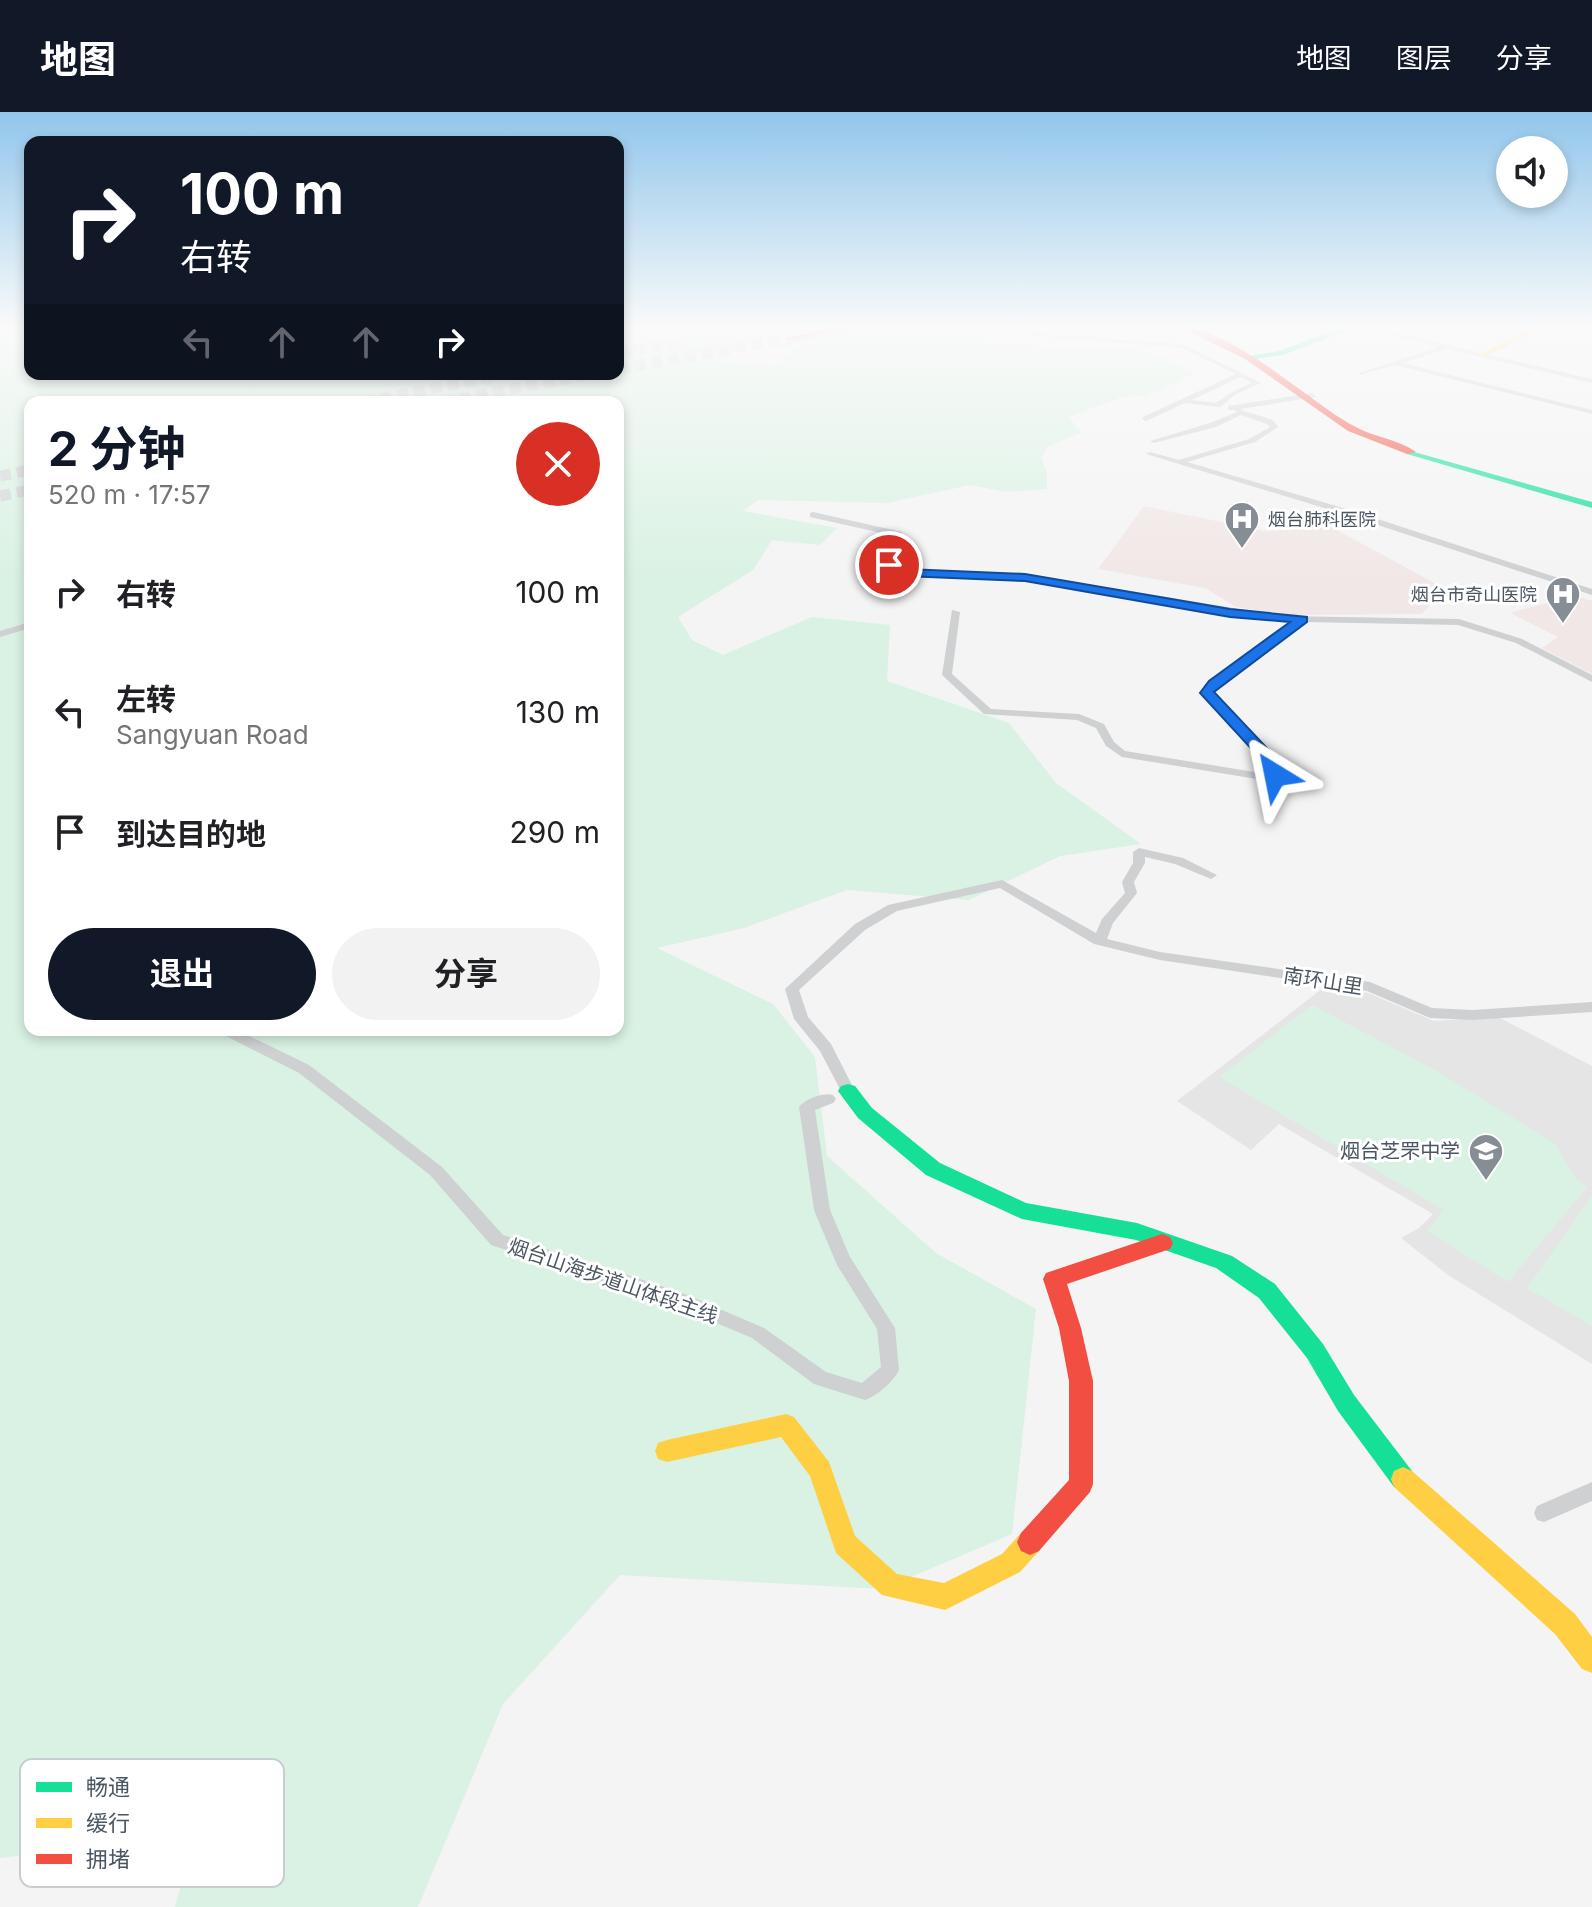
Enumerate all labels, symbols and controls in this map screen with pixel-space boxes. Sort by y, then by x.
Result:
text: 地图 [40,36,116,82]
text: 地图 [1296,41,1352,75]
text: 图层 [1396,41,1452,75]
text: 分享 [1496,41,1552,75]
map controls [1496,136,1568,208]
button: sound [1496,136,1568,208]
text: 100 m [180,160,344,228]
icon: right [48,168,152,272]
text: 右转 [180,235,252,279]
icon: left [176,320,220,364]
icon: ahead [260,320,304,364]
icon: ahead [344,320,388,364]
icon: right [428,320,472,364]
text: 2 分钟 [48,419,186,478]
button: close [516,422,600,506]
text: 520 m · 17:57 [48,479,211,510]
hospital icon: 烟台肺科医院 [1223,500,1261,550]
place label: 烟台肺科医院 [1268,509,1376,530]
pin [855,531,923,599]
icon: arrive [867,543,911,587]
icon: right [48,570,92,614]
text: 100 m [515,574,600,610]
hospital icon: 烟台市奇山医院 [1544,575,1582,625]
text: 右转 [116,576,176,612]
place label: 烟台市奇山医院 [1411,584,1537,605]
text: 左转 [116,681,176,717]
icon: left [48,690,92,734]
text: 130 m [516,694,600,730]
text: Sangyuan Road [116,719,309,750]
position arrow [1233,733,1317,817]
icon: arrive [48,810,92,854]
text: 290 m [509,814,600,850]
text: 到达目的地 [116,816,266,852]
button: 退出 [48,928,316,1020]
button: 分享 [332,928,600,1020]
street label: 南环山里 [1282,963,1364,999]
school or university icon: 烟台芝罘中学 [1467,1132,1505,1182]
place label: 烟台芝罘中学 [1340,1139,1460,1163]
street label: 烟台山海步道山体段主线 [505,1234,721,1328]
legend [20,1759,284,1887]
text: 畅通 [86,1774,130,1800]
text: 缓行 [86,1810,130,1836]
text: 拥堵 [86,1846,130,1872]

